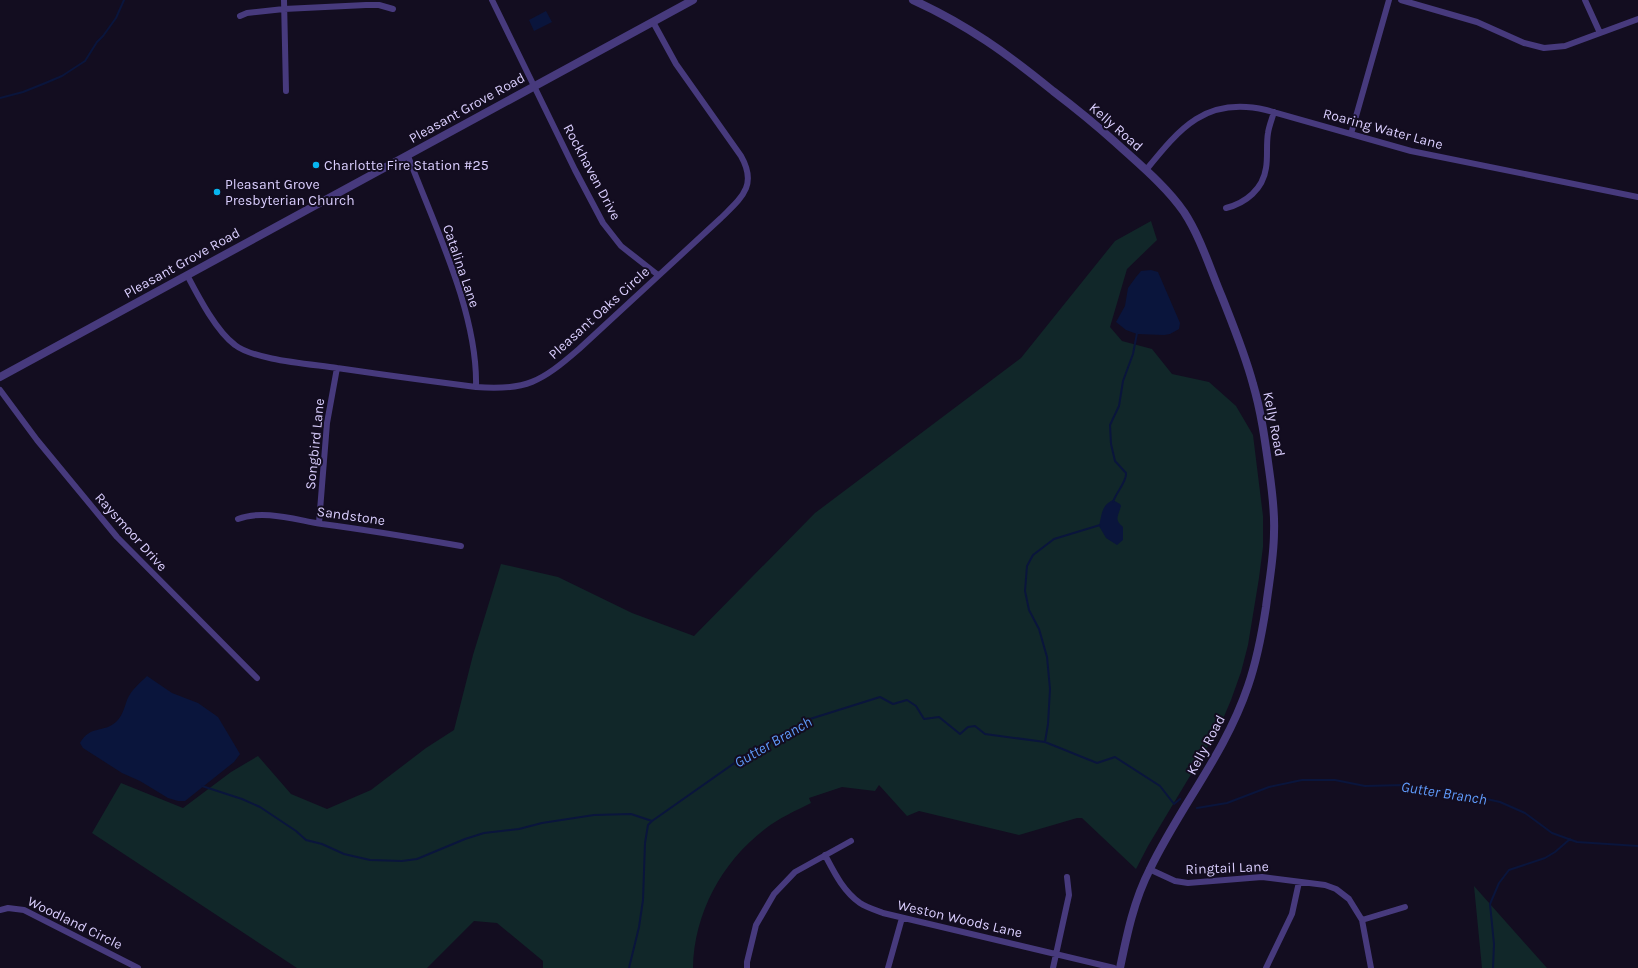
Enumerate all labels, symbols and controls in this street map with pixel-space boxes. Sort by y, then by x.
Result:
street label: Pleasant Grove Road [406,69,528,147]
street label: Kelly Road [1086,99,1146,155]
street label: Roaring Water Lane [1321,105,1445,153]
street label: Rockhaven Drive [560,121,624,223]
place label: Charlotte Fire Station #25 [324,157,489,174]
marker: Charlotte Fire Station #25 [311,160,321,170]
place label: Pleasant Grove Presbyterian Church [225,176,355,209]
marker: Pleasant Grove Presbyterian Church [212,187,222,197]
street label: Catalina Lane [439,222,483,310]
street label: Pleasant Grove Road [121,224,243,302]
street label: Pleasant Oaks Circle [545,263,653,363]
street label: Kelly Road [1259,390,1289,458]
street label: Songbird Lane [302,398,328,490]
street label: Raysmoor Drive [91,489,171,575]
street label: Sandstone [316,503,386,529]
street label: Kelly Road [1183,712,1229,778]
water label: Gutter Branch [731,713,815,771]
water label: Gutter Branch [1400,777,1488,809]
street label: Ringtail Lane [1185,858,1269,878]
street label: Woodland Circle [25,893,125,953]
street label: Weston Woods Lane [896,896,1024,942]

